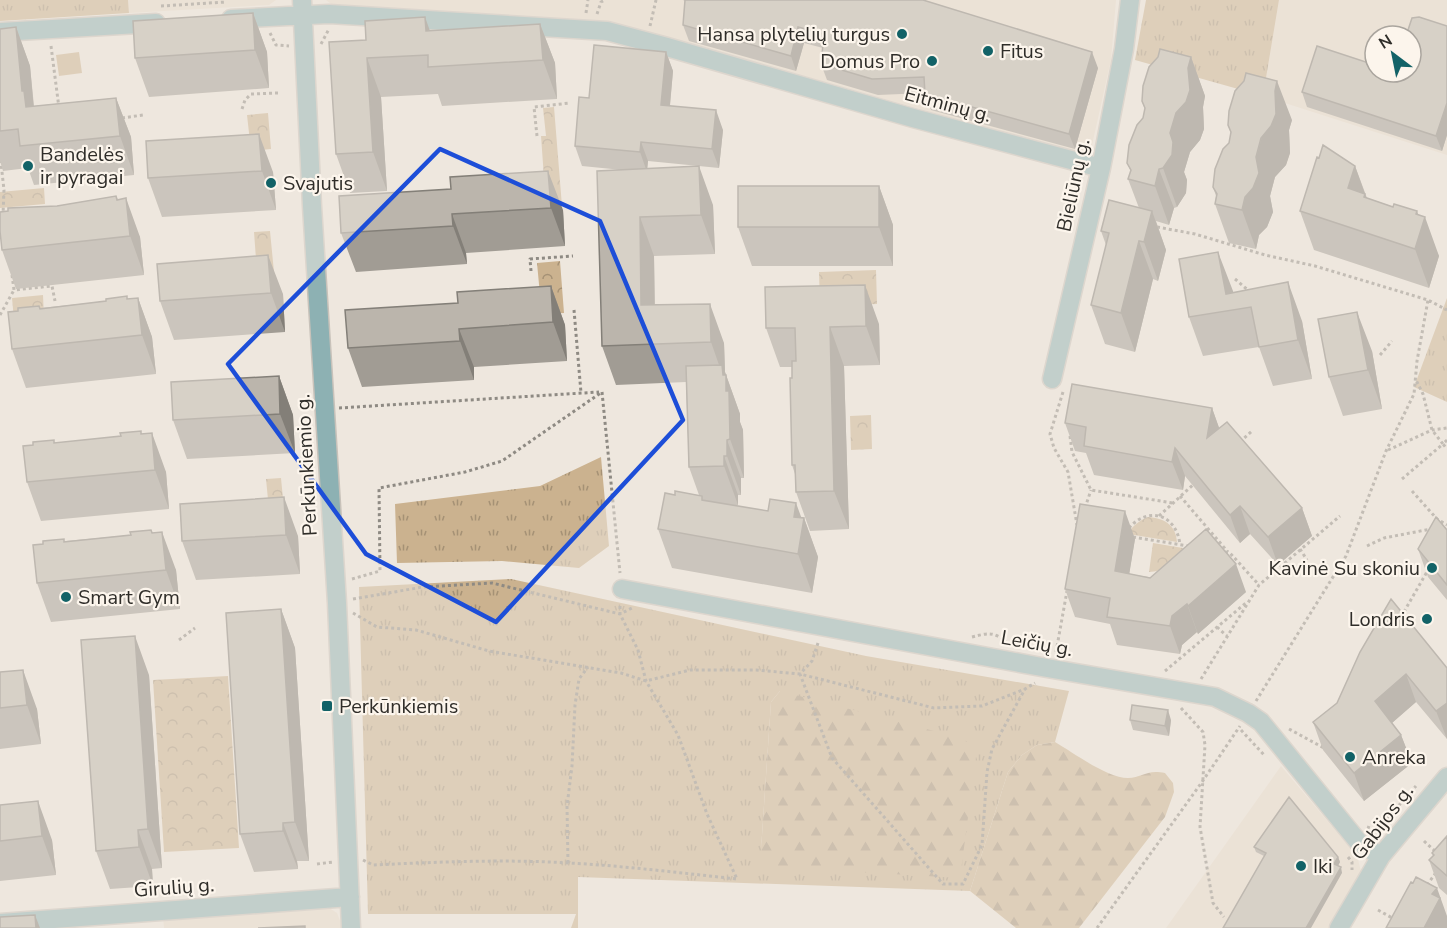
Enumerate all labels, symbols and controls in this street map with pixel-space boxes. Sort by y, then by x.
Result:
place label: Hansa plytelių turgus [697,21,890,48]
north arrow [1363,24,1423,84]
marker: Hansa plytelių turgus [895,27,909,41]
text: N [1375,30,1396,55]
place label: Fitus [1000,38,1043,65]
marker: Fitus [981,44,995,58]
place label: Domus Pro [820,48,920,75]
marker: Domus Pro [925,54,939,68]
street label: Eitminų g. [901,80,994,129]
street label: Bieliūnų g. [1050,136,1097,234]
place label: Bandelės ir pyragai [40,141,124,191]
marker: Bandelės ir pyragai [21,159,35,173]
place label: Svajutis [283,170,353,197]
marker: Svajutis [264,176,278,190]
street label: Perkūnkiemio g. [289,393,324,537]
place label: Kavinė Su skoniu [1269,555,1420,582]
marker: Kavinė Su skoniu [1425,561,1439,575]
place label: Smart Gym [78,584,180,611]
marker: Smart Gym [59,590,73,604]
place label: Londris [1349,606,1415,633]
marker: Londris [1420,612,1434,626]
street label: Leičių g. [999,624,1075,663]
place label: Perkūnkiemis [339,693,458,720]
marker: Perkūnkiemis [320,699,334,713]
place label: Anreka [1362,744,1426,771]
marker: Anreka [1343,750,1357,764]
street label: Gabijos g. [1345,779,1420,866]
place label: Iki [1313,853,1333,880]
marker: Iki [1294,859,1308,873]
street label: Girulių g. [133,871,215,904]

